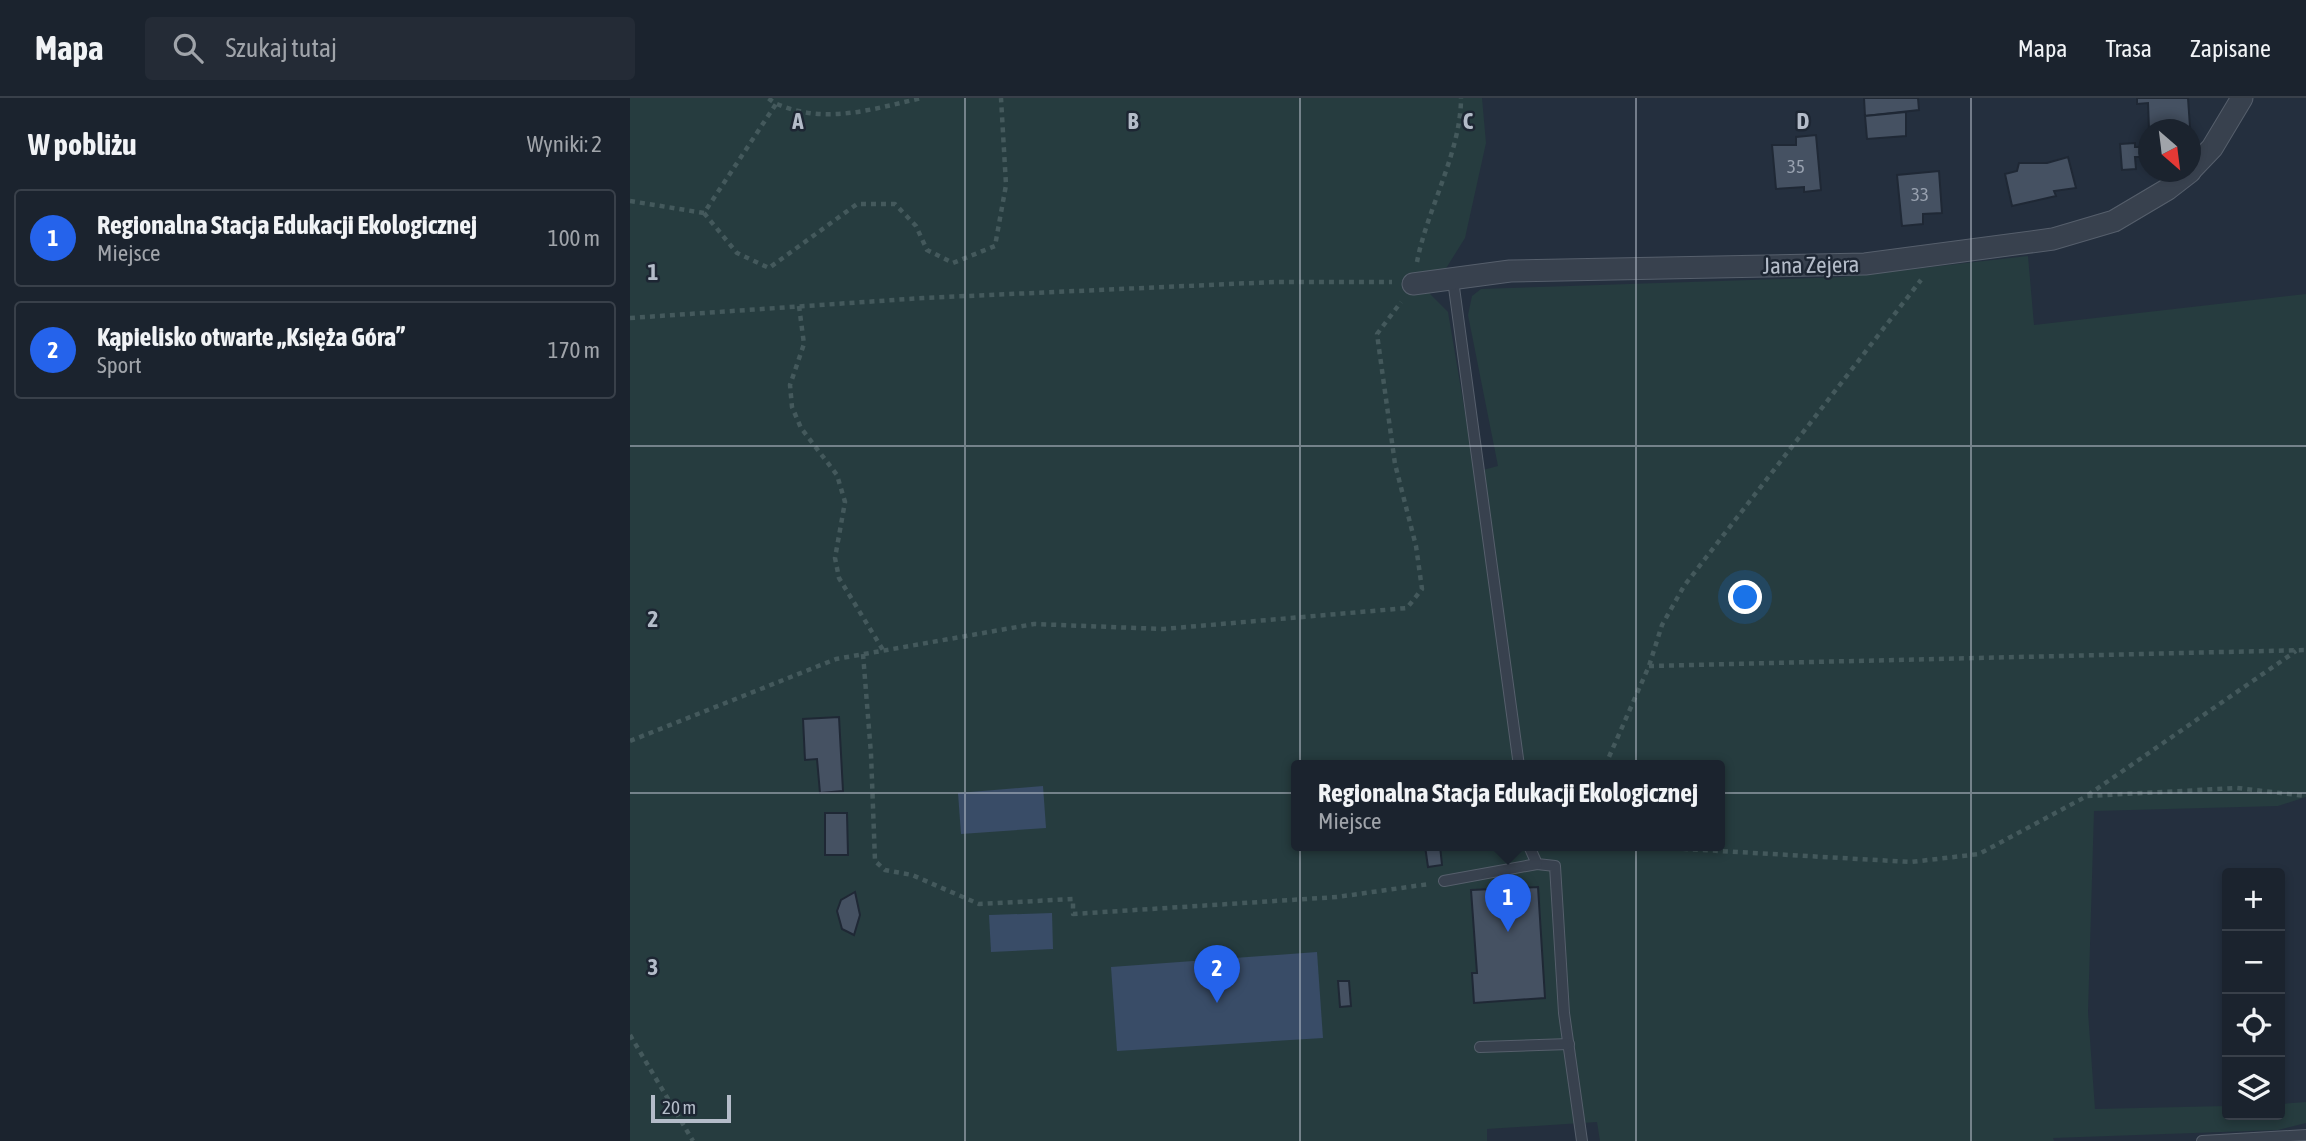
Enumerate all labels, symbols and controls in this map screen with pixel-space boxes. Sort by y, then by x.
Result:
search box [145,17,635,80]
text: Mapa [35,29,103,67]
icon: search [169,29,207,67]
text: Szukaj tutaj [225,33,337,63]
text: Mapa [2018,35,2067,62]
text: Trasa [2105,35,2152,62]
text: Zapisane [2190,35,2271,62]
text: A [791,108,804,134]
text: B [1128,108,1139,134]
text: C [1463,108,1474,134]
text: D [1797,108,1810,134]
north arrow [2138,119,2201,182]
text: W pobliżu [28,127,137,161]
text: Wyniki: 2 [527,131,602,157]
house number: 35 [1787,155,1805,177]
house number: 33 [1911,183,1929,205]
text: Regionalna Stacja Edukacji Ekologicznej [97,210,477,240]
text: 1 [48,225,58,251]
text: 100 m [548,225,600,251]
text: Miejsce [97,240,161,266]
street label: Jana Zejera [1762,251,1860,279]
text: 1 [648,259,659,285]
text: Kąpielisko otwarte „Księża Góra” [97,322,405,352]
text: 2 [48,337,58,363]
text: 170 m [548,337,600,363]
text: Sport [97,352,142,378]
your location [1728,580,1762,614]
text: 2 [648,606,658,632]
popup [1291,760,1725,851]
text: Regionalna Stacja Edukacji Ekologicznej [1318,778,1698,808]
text: Miejsce [1318,808,1382,834]
map controls [2222,868,2285,1120]
button: + [2222,868,2285,931]
pin: 1 [1485,874,1531,932]
button: − [2222,931,2285,994]
pin: 2 [1194,945,1240,1003]
text: 3 [648,954,658,980]
button: locate [2222,994,2285,1057]
button: layers [2222,1057,2285,1120]
scale bar [651,1092,732,1124]
text: 20 m [662,1096,696,1118]

